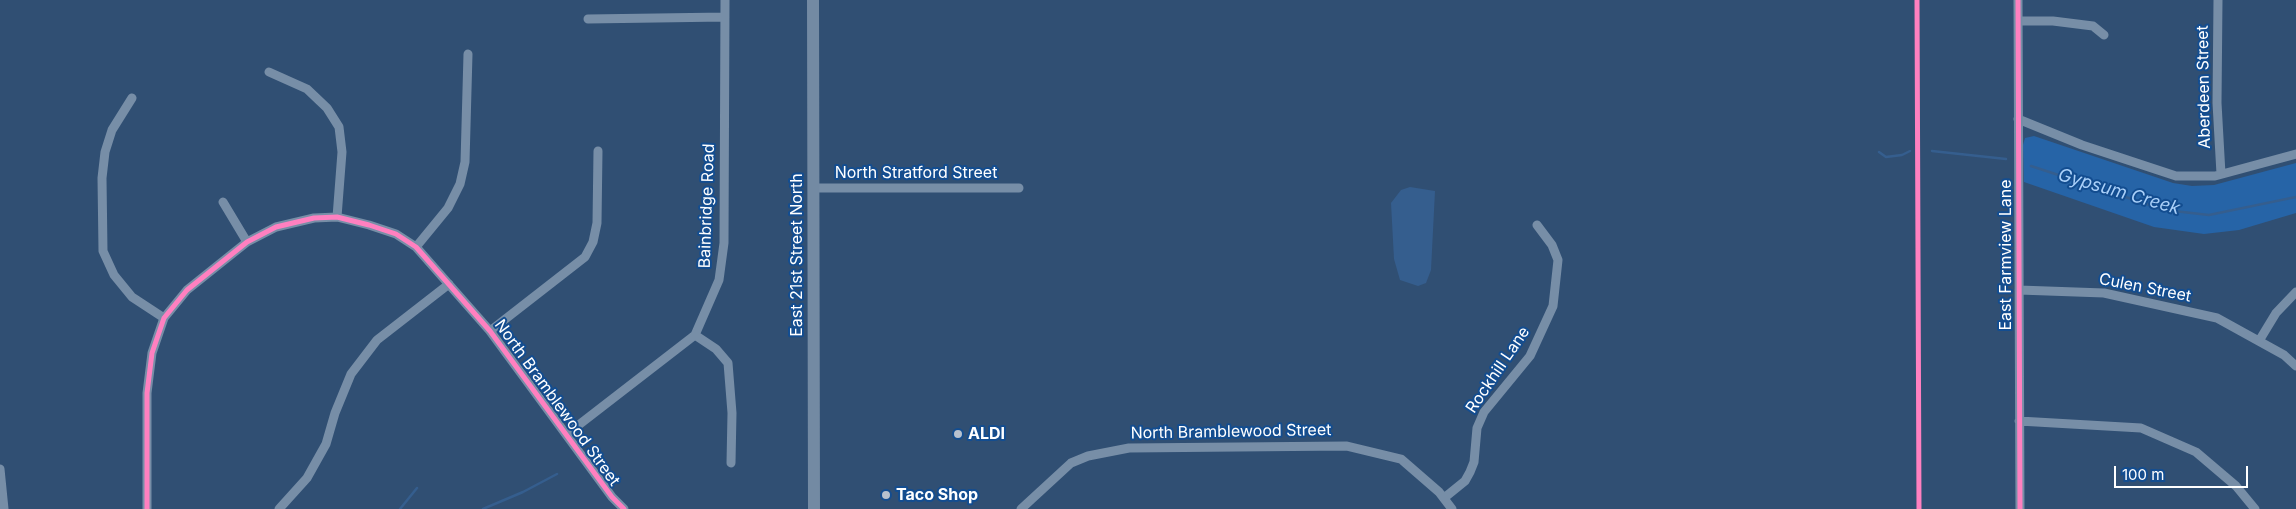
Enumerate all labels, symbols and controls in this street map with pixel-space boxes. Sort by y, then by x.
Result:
street label: Aberdeen Street [2193,25,2215,149]
street label: Bainbridge Road [695,143,719,269]
street label: North Stratford Street [835,163,997,183]
water label: Gypsum Creek [2056,164,2182,220]
street label: East 21st Street North [787,173,807,337]
street label: East Farmview Lane [1996,179,2016,331]
street label: Culen Street [2097,270,2193,306]
street label: North Bramblewood Street [490,316,624,490]
street label: Rockhill Lane [1462,323,1534,417]
street label: North Bramblewood Street [1130,421,1332,443]
place label: ALDI [968,424,1005,444]
marker: ALDI [952,428,964,440]
scale bar [2116,456,2250,488]
text: 100 m [2122,465,2164,484]
place label: Taco Shop [896,485,978,505]
marker: Taco Shop [880,489,892,501]

